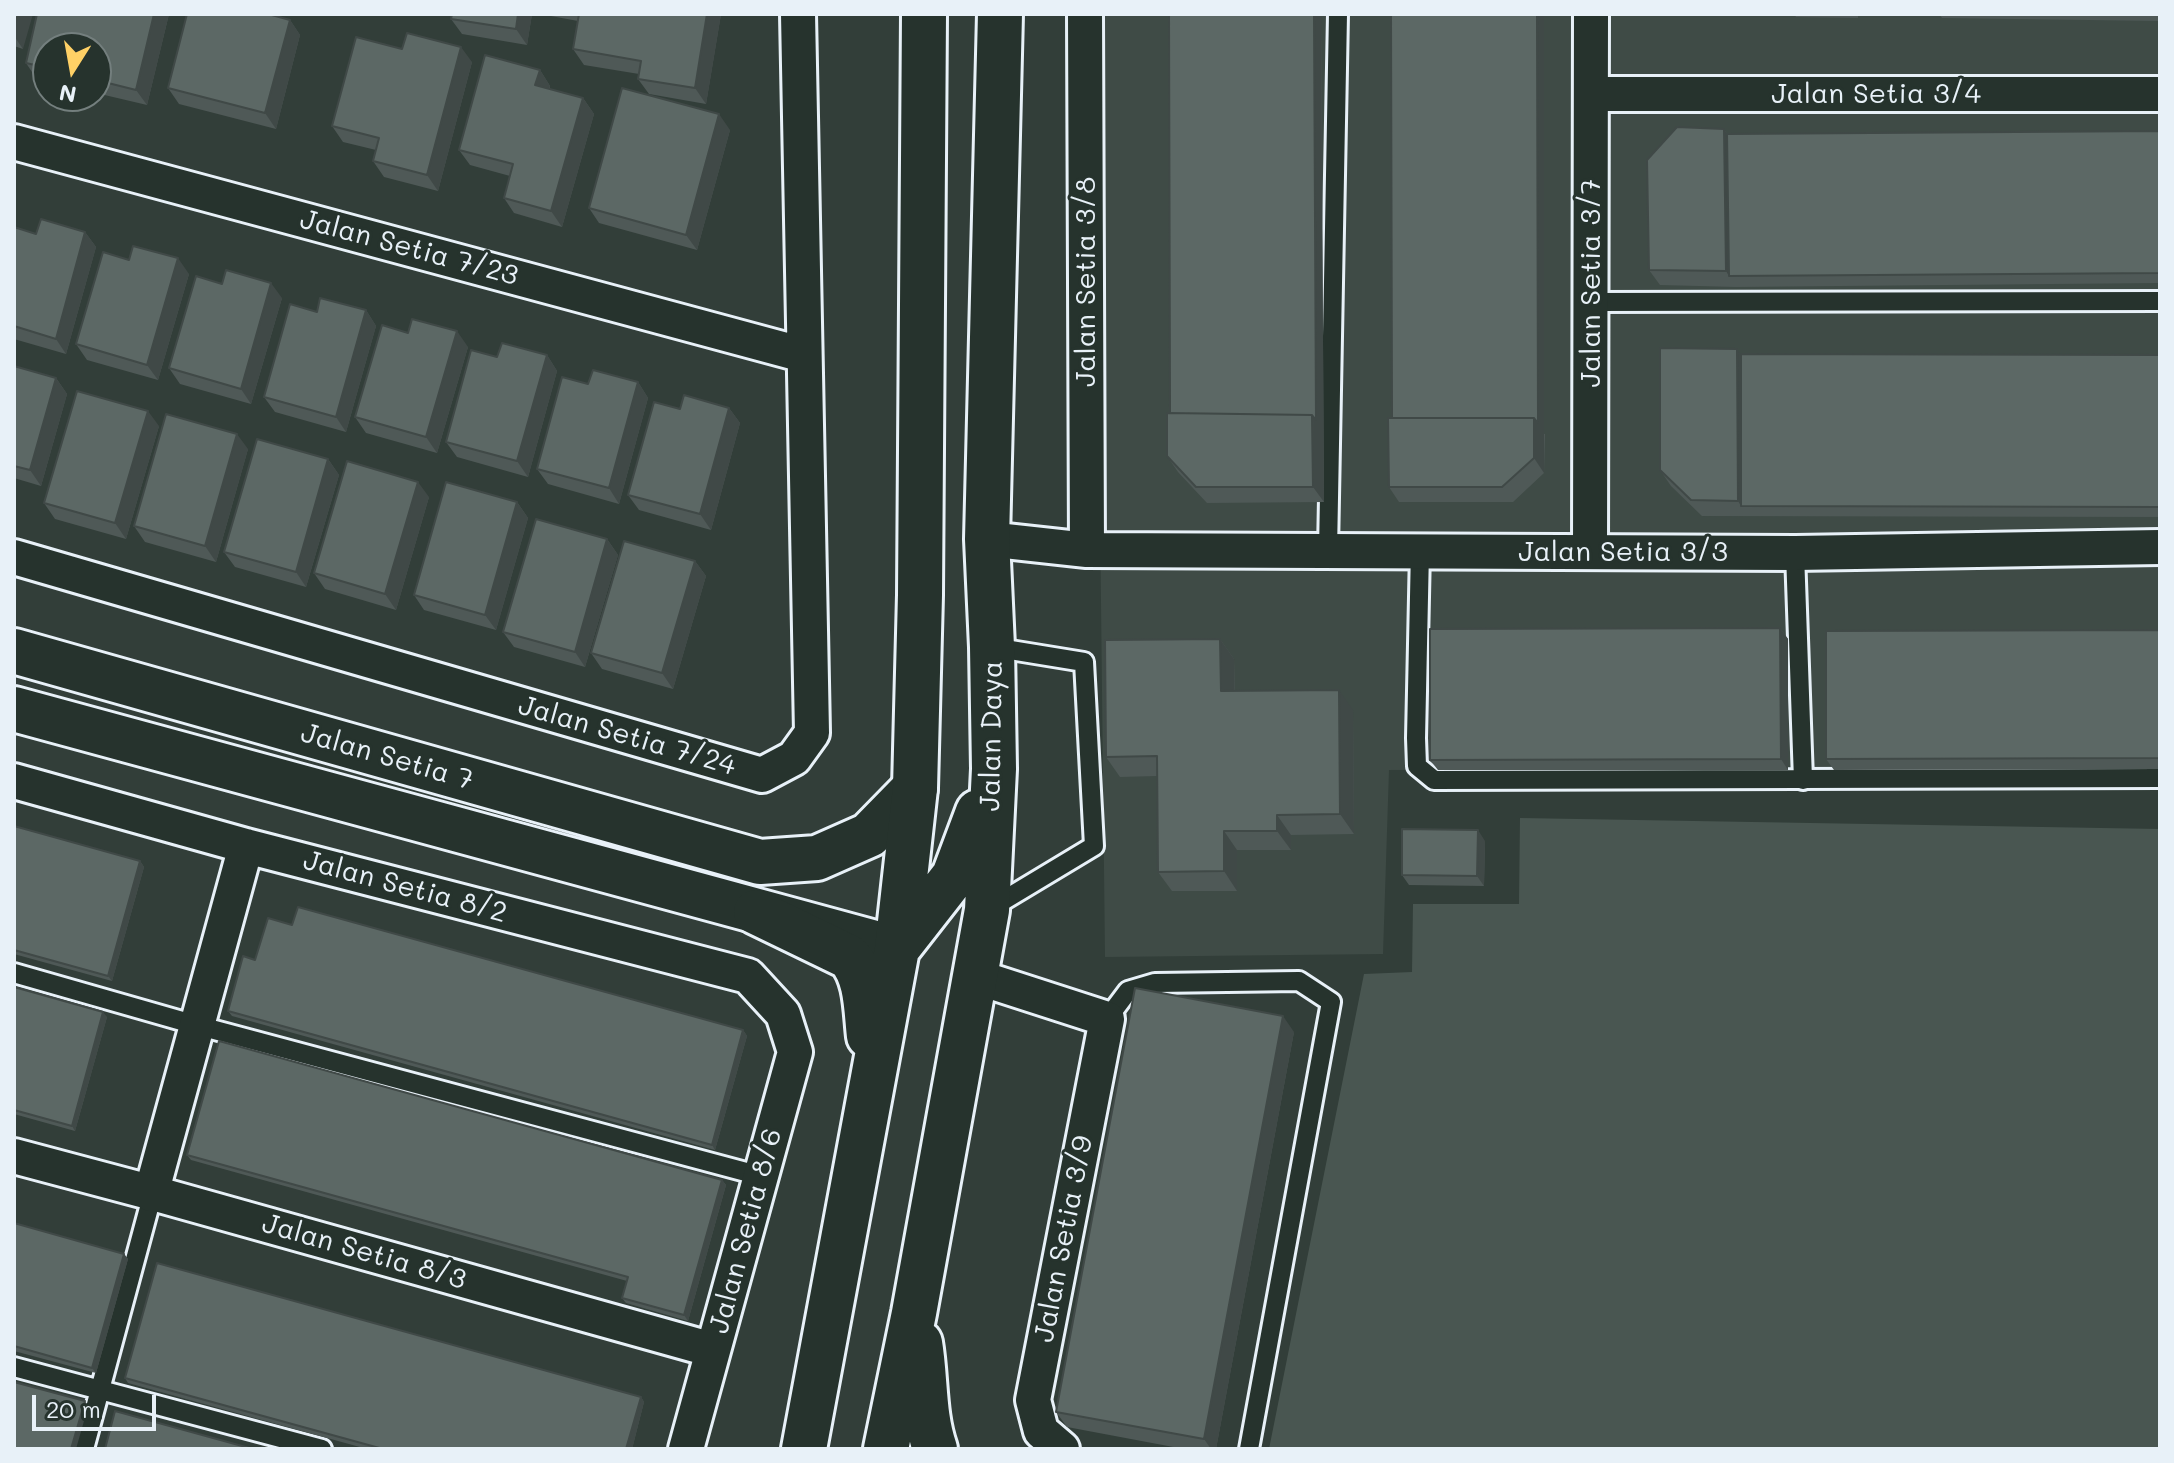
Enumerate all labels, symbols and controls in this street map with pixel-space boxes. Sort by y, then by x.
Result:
north arrow [32,32,112,112]
street label: Jalan Setia 3/4 [1771,77,1981,111]
text: N [57,78,79,110]
street label: Jalan Setia 3/8 [1069,177,1103,387]
street label: Jalan Setia 3/7 [1574,179,1608,387]
street label: Jalan Setia 7/23 [296,203,522,293]
street label: Jalan Setia 3/3 [1518,535,1728,569]
street label: Jalan Daya [974,660,1010,812]
street label: Jalan Setia 7/24 [514,689,740,783]
street label: Jalan Setia 7 [297,716,477,798]
street label: Jalan Setia 8/2 [300,844,510,930]
street label: Jalan Setia 8/6 [703,1125,789,1337]
street label: Jalan Setia 3/9 [1027,1133,1101,1345]
street label: Jalan Setia 8/3 [258,1207,470,1297]
scale bar [36,1379,160,1429]
text: 20 m [46,1393,101,1424]

